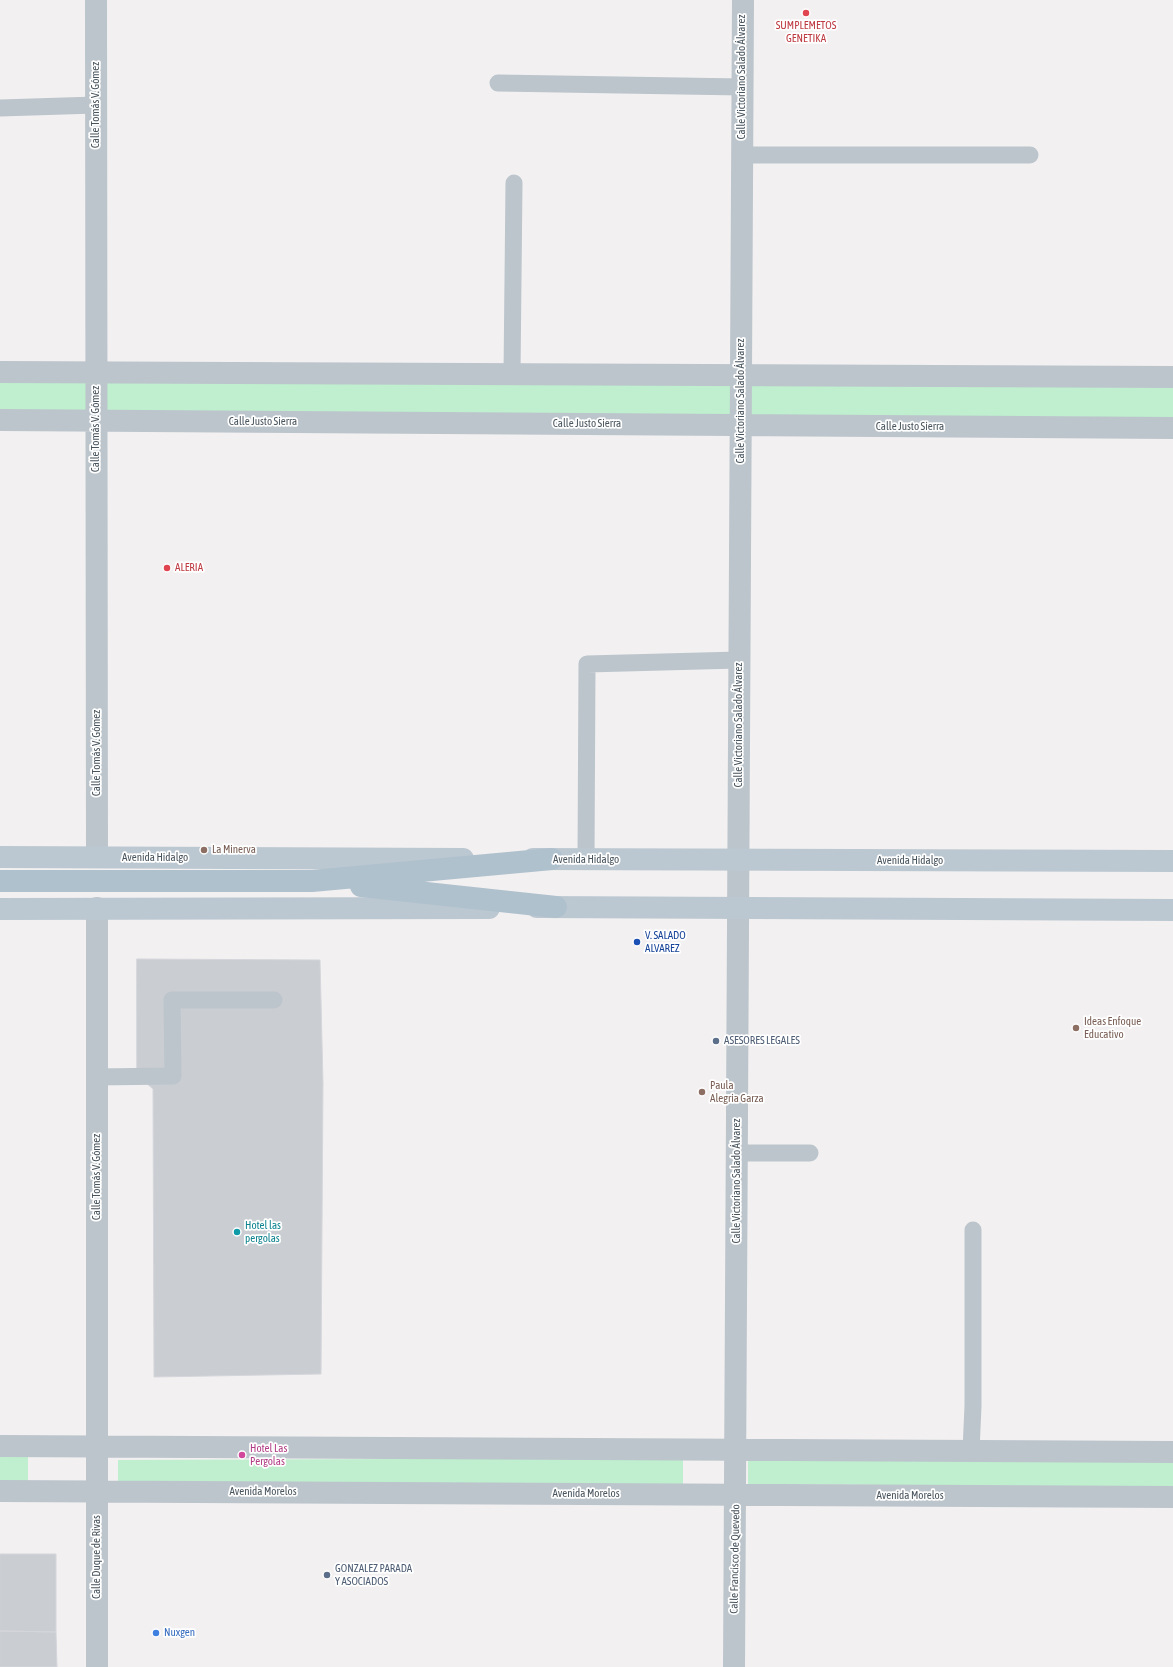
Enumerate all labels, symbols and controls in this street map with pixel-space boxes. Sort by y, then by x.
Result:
marker: SUMPLEMETOS GENETIKA [801,8,811,18]
street label: Calle Victoriano Salado Álvarez [735,15,749,139]
place label: SUMPLEMETOS GENETIKA [776,19,836,45]
street label: Calle Tomás V. Gómez [89,62,103,148]
street label: Calle Victoriano Salado Álvarez [734,339,748,463]
street label: Calle Tomás V. Gómez [89,386,103,472]
street label: Calle Justo Sierra [229,415,297,429]
street label: Calle Justo Sierra [553,417,621,431]
street label: Calle Justo Sierra [876,420,944,434]
place label: ALERIA [175,561,203,575]
marker: ALERIA [162,563,172,573]
street label: Calle Victoriano Salado Álvarez [732,663,746,787]
street label: Calle Tomás V. Gómez [90,710,104,796]
place label: La Minerva [212,843,256,857]
marker: La Minerva [199,845,209,855]
street label: Avenida Hidalgo [122,851,188,865]
street label: Avenida Hidalgo [553,853,619,867]
street label: Avenida Hidalgo [877,854,943,868]
place label: V. SALADO ALVAREZ [645,929,686,955]
marker: V. SALADO ALVAREZ [632,937,642,947]
place label: Ideas Enfoque Educativo [1084,1015,1141,1041]
marker: Ideas Enfoque Educativo [1071,1023,1081,1033]
place label: ASESORES LEGALES [724,1034,800,1048]
marker: ASESORES LEGALES [711,1036,721,1046]
place label: Paula Alegria Garza [710,1079,764,1105]
marker: Paula Alegria Garza [697,1087,707,1097]
street label: Calle Victoriano Salado Álvarez [730,1119,744,1243]
street label: Calle Tomás V. Gómez [90,1134,104,1220]
place label: Hotel las pergolas [245,1219,281,1245]
marker: Hotel las pergolas [232,1227,242,1237]
place label: Hotel Las Pergolas [250,1442,287,1468]
marker: Hotel Las Pergolas [237,1450,247,1460]
street label: Avenida Morelos [229,1485,297,1499]
street label: Avenida Morelos [552,1487,620,1501]
street label: Avenida Morelos [876,1489,944,1503]
street label: Calle Francisco de Quevedo [727,1504,743,1614]
street label: Calle Duque de Rivas [90,1515,104,1599]
place label: GONZALEZ PARADA Y ASOCIADOS [335,1562,412,1588]
marker: GONZALEZ PARADA Y ASOCIADOS [322,1570,332,1580]
place label: Nuxgen [164,1626,195,1640]
marker: Nuxgen [151,1628,161,1638]

